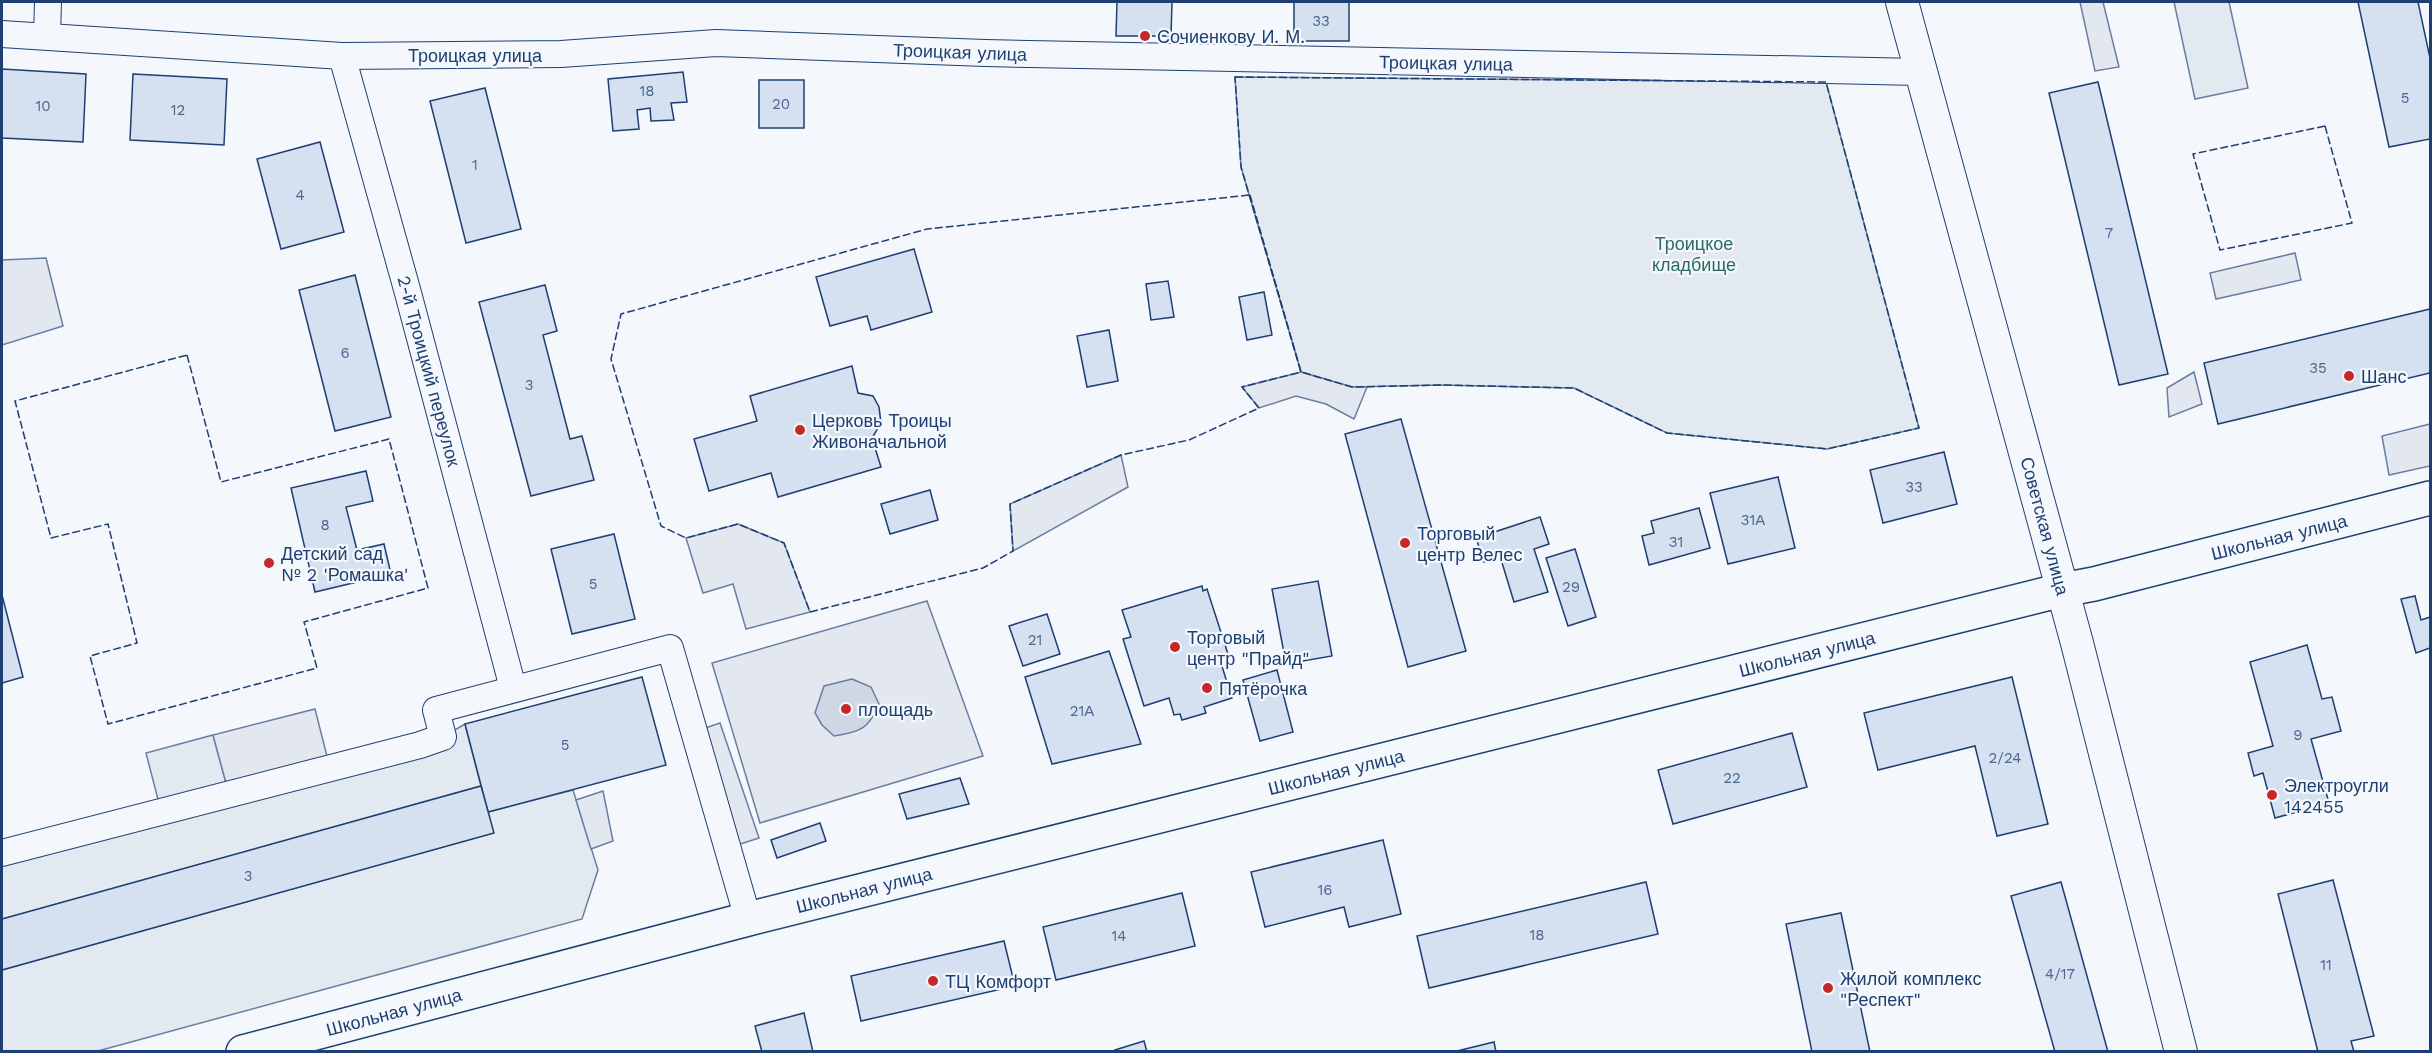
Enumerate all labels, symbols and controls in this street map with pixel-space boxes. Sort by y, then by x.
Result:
house number: 33 [1312,12,1330,30]
place label: Сочиенкову И. М. [1157,26,1305,47]
marker: Сочиенкову И. М. [1138,29,1152,43]
street label: Троицкая улица [893,39,1028,65]
street label: Троицкая улица [408,45,543,66]
street label: Троицкая улица [1379,51,1514,75]
house number: 18 [639,82,655,100]
house number: 5 [2401,89,2409,107]
house number: 20 [772,95,790,113]
house number: 10 [35,97,51,115]
house number: 12 [171,101,185,119]
house number: 1 [472,156,478,174]
house number: 4 [295,186,305,204]
house number: 7 [2105,224,2113,242]
park label: Троицкое кладбище [1652,233,1736,275]
street label: 2-й Троицкий переулок [393,273,465,469]
house number: 6 [340,344,350,362]
house number: 35 [2309,359,2327,377]
place label: Шанс [2361,366,2406,387]
marker: Шанс [2342,369,2356,383]
house number: 3 [525,376,533,394]
place label: Церковь Троицы Живоначальной [812,410,952,452]
marker: Церковь Троицы Живоначальной [793,423,807,437]
street label: Советская улица [2016,454,2074,598]
house number: 33 [1905,478,1923,496]
street label: Школьная улица [2209,510,2350,564]
house number: 31А [1741,511,1765,529]
house number: 8 [320,516,330,534]
place label: Торговый центр Велес [1417,523,1522,565]
house number: 31 [1669,533,1683,551]
marker: Торговый центр Велес [1398,536,1412,550]
place label: Детский сад № 2 'Ромашка' [281,543,408,585]
marker: Детский сад № 2 'Ромашка' [262,556,276,570]
house number: 5 [589,575,597,593]
house number: 29 [1562,578,1580,596]
place label: Торговый центр "Прайд" [1187,627,1309,669]
street label: Школьная улица [1737,627,1878,681]
house number: 21 [1028,631,1042,649]
marker: Торговый центр "Прайд" [1168,640,1182,654]
place label: Пятёрочка [1219,678,1308,699]
marker: Пятёрочка [1200,681,1214,695]
place label: площадь [858,699,933,720]
marker: площадь [839,702,853,716]
house number: 21А [1070,702,1094,720]
house number: 9 [2293,726,2303,744]
house number: 5 [561,736,569,754]
street label: Школьная улица [1266,745,1407,799]
house number: 2/24 [1989,749,2021,767]
house number: 22 [1723,769,1741,787]
place label: Электроугли 142455 [2284,775,2389,817]
marker: Электроугли 142455 [2265,788,2279,802]
street label: Школьная улица [794,863,935,917]
house number: 3 [244,867,252,885]
house number: 16 [1318,881,1332,899]
house number: 18 [1529,926,1545,944]
house number: 14 [1111,927,1127,945]
house number: 11 [2320,956,2332,974]
house number: 4/17 [2045,965,2075,983]
place label: Жилой комплекс "Респект" [1840,968,1981,1010]
place label: ТЦ Комфорт [945,971,1051,992]
marker: ТЦ Комфорт [926,974,940,988]
marker: Жилой комплекс "Респект" [1821,981,1835,995]
street label: Школьная улица [324,984,465,1040]

